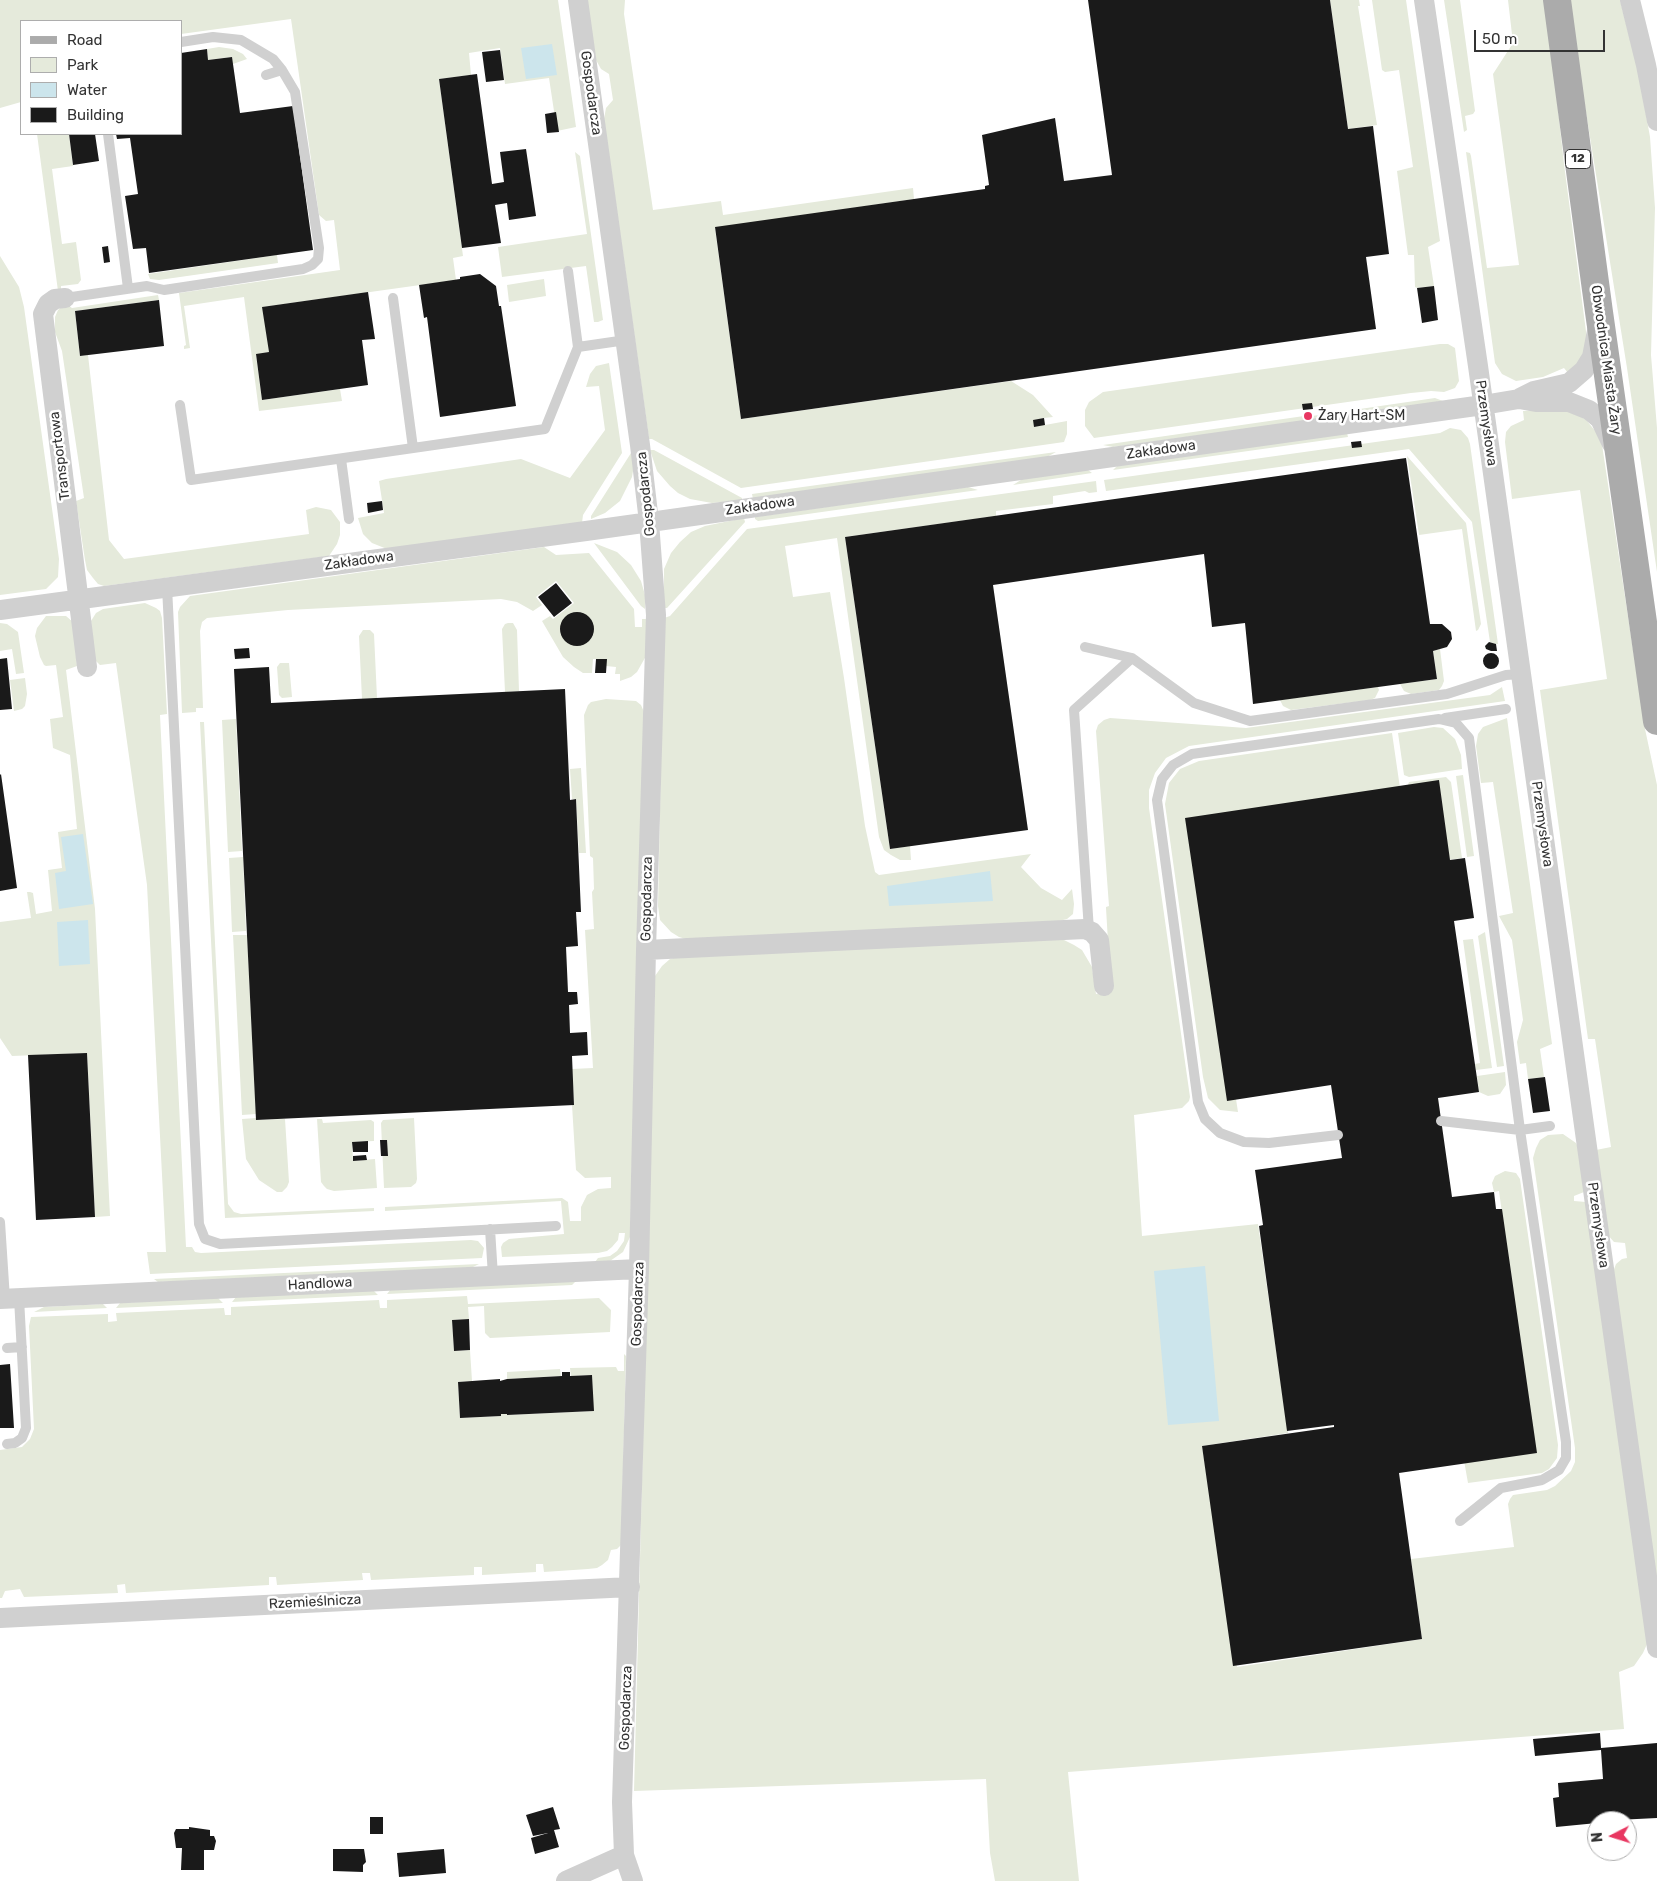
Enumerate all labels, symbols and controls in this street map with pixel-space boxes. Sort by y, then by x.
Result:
legend [20,20,182,135]
scale bar [1477,20,1608,52]
text: 50 m [1482,30,1517,48]
text: Road [67,31,103,49]
street label: Gospodarcza [577,50,605,136]
text: Park [67,56,98,74]
text: Water [67,81,107,99]
text: Building [67,106,124,124]
road number: 12 [1566,150,1590,168]
street label: Obwodnica Miasta Żary [1587,284,1625,436]
street label: Przemysłowa [1472,379,1500,467]
place label: Żary Hart-SM [1318,408,1405,424]
marker: Żary Hart-SM [1302,410,1314,422]
street label: Transportowa [46,411,74,501]
street label: Zakładowa [1125,437,1197,463]
street label: Gospodarcza [633,451,659,537]
street label: Zakładowa [724,493,796,519]
street label: Zakładowa [323,548,395,574]
street label: Przemysłowa [1528,780,1556,868]
street label: Gospodarcza [638,856,656,942]
street label: Przemysłowa [1584,1181,1612,1269]
street label: Gospodarcza [628,1261,648,1347]
street label: Handlowa [287,1274,353,1294]
street label: Rzemieślnicza [268,1591,362,1613]
street label: Gospodarcza [616,1665,636,1751]
north arrow [1587,1811,1637,1861]
text: N [1589,1832,1606,1843]

